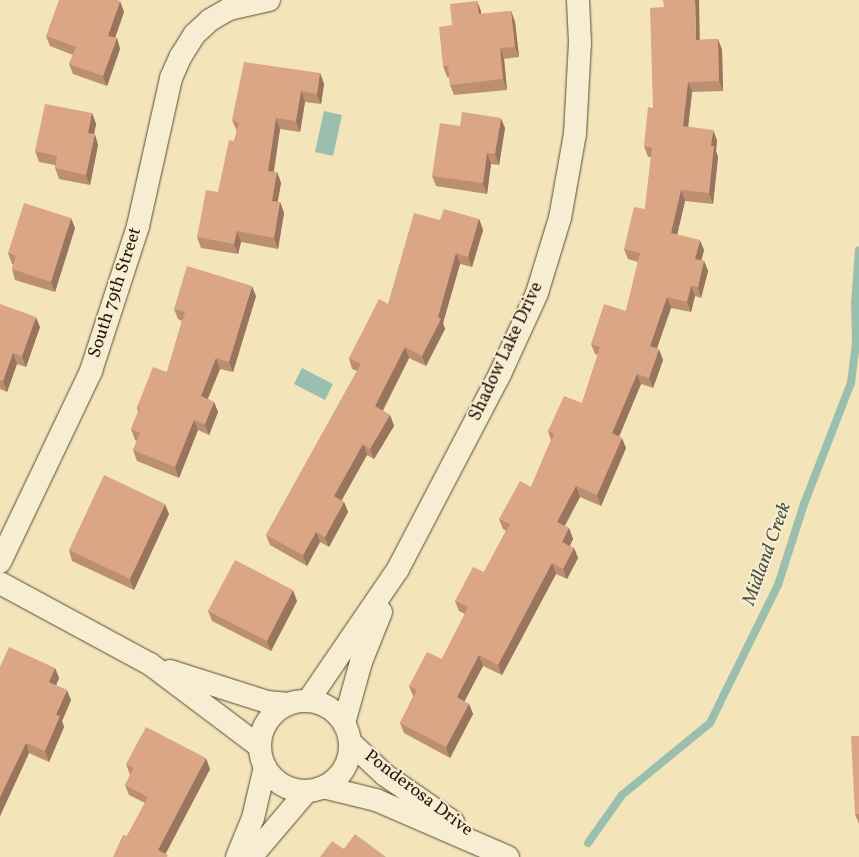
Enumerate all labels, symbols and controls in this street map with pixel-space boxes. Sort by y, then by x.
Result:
street label: South 79th Street [85,225,147,361]
street label: Shadow Lake Drive [465,279,549,425]
water label: Midland Creek [739,499,797,609]
street label: Ponderosa Drive [359,746,477,842]

